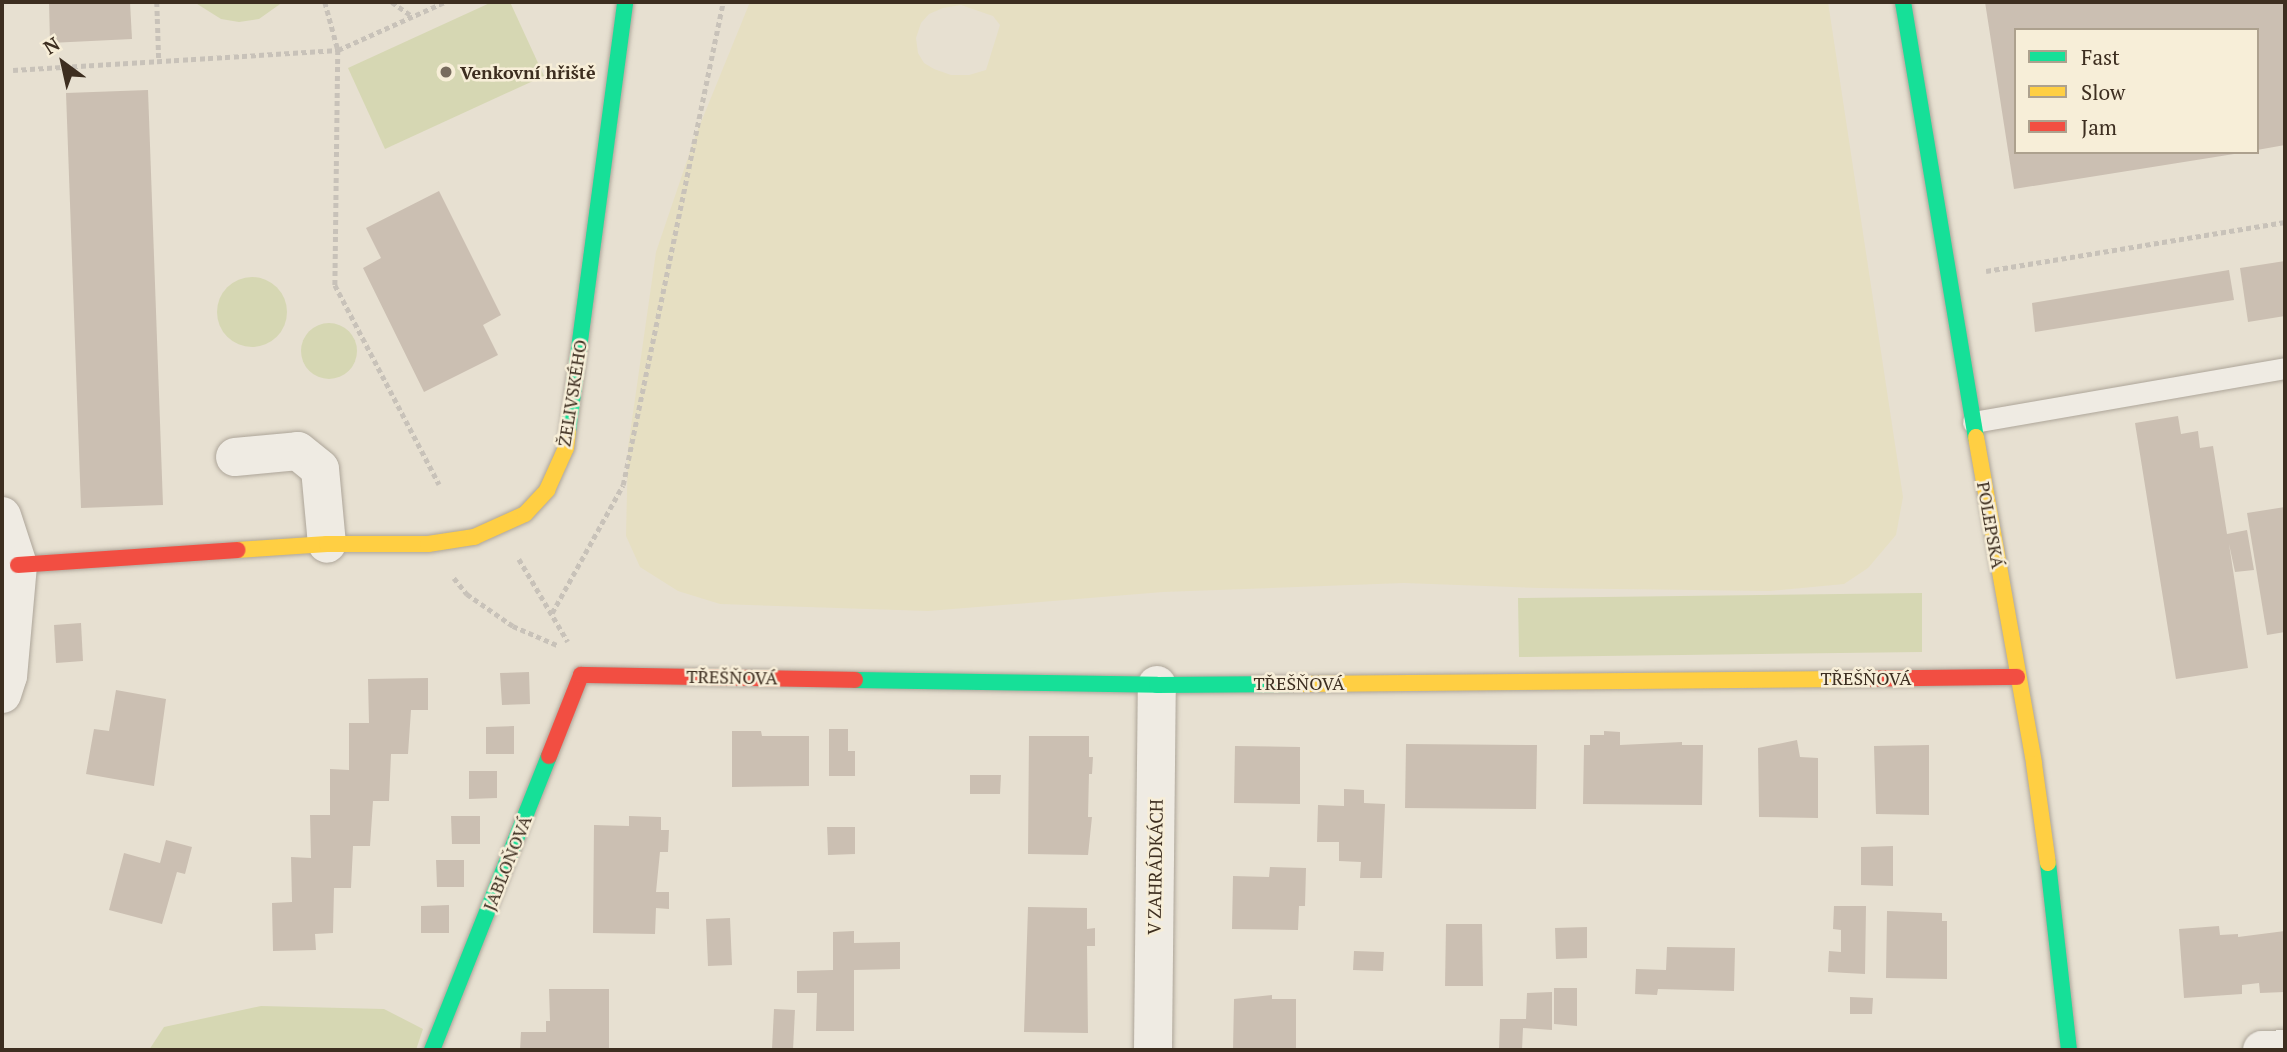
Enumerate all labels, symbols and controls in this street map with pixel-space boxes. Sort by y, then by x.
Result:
north arrow [28,28,98,98]
legend [2014,28,2259,154]
text: N [38,31,64,59]
text: Fast [2081,43,2120,71]
place label: Venkovní hřiště [460,61,596,83]
marker: Venkovní hřiště [438,64,454,80]
text: Slow [2081,78,2125,106]
text: Jam [2081,113,2117,141]
street label: ŽELIVSKÉHO [553,338,591,448]
street label: POLEPSKÁ [1973,480,2009,570]
street label: TŘEŠŇOVÁ [686,665,778,689]
street label: TŘEŠŇOVÁ [1820,667,1912,689]
street label: TŘEŠŇOVÁ [1253,672,1345,694]
street label: V ZAHRÁDKÁCH [1143,799,1167,935]
street label: JABLOŇOVÁ [478,812,536,914]

